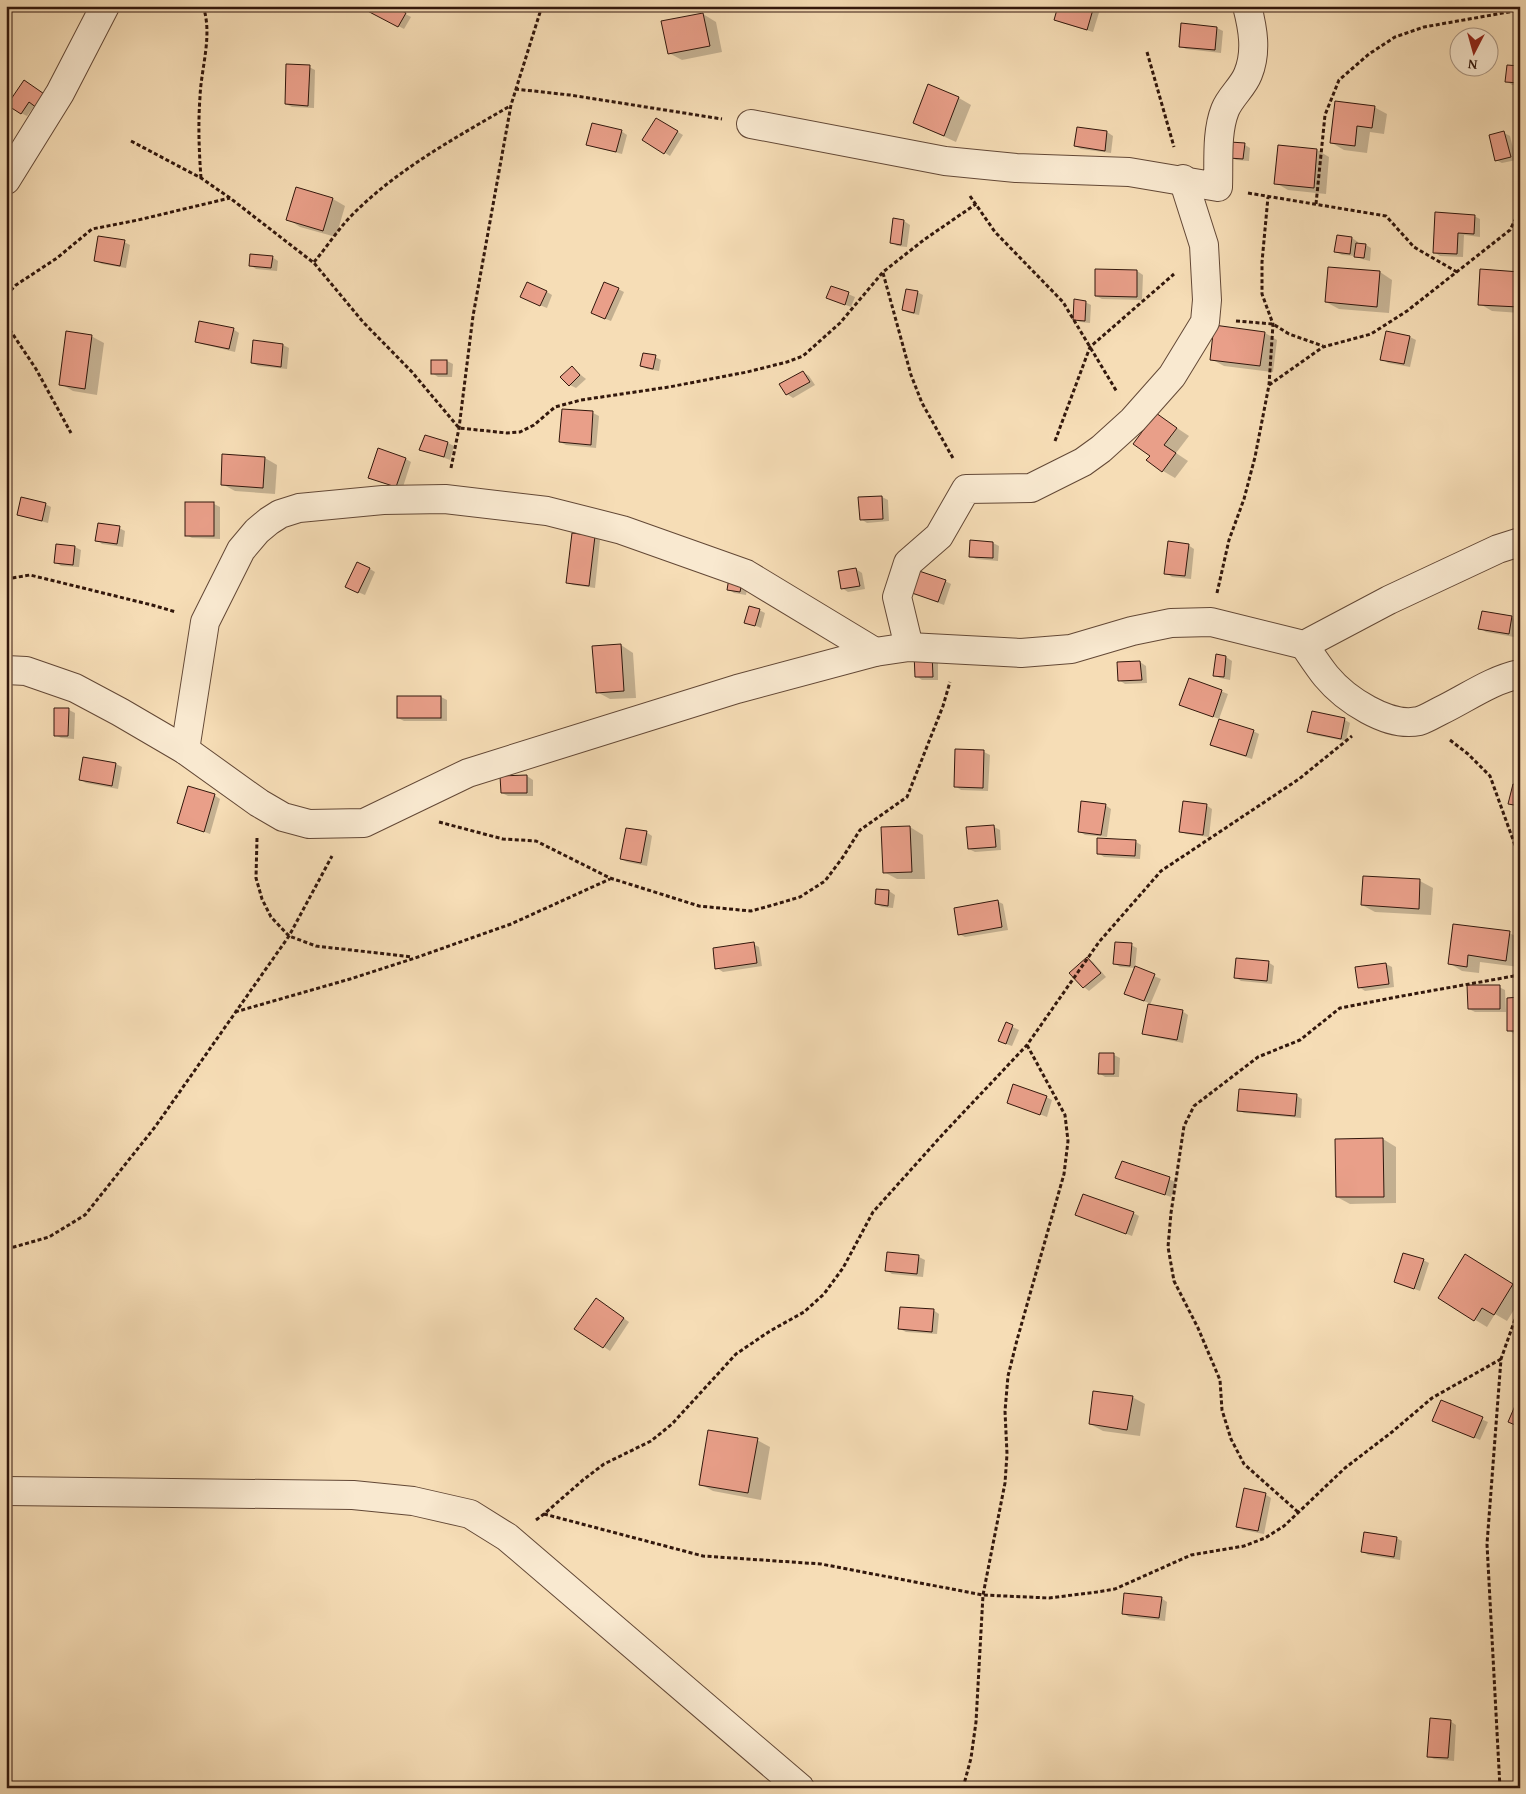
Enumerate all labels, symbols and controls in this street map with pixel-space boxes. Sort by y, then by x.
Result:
north arrow [1448,28,1498,78]
text: N [1466,54,1478,75]

